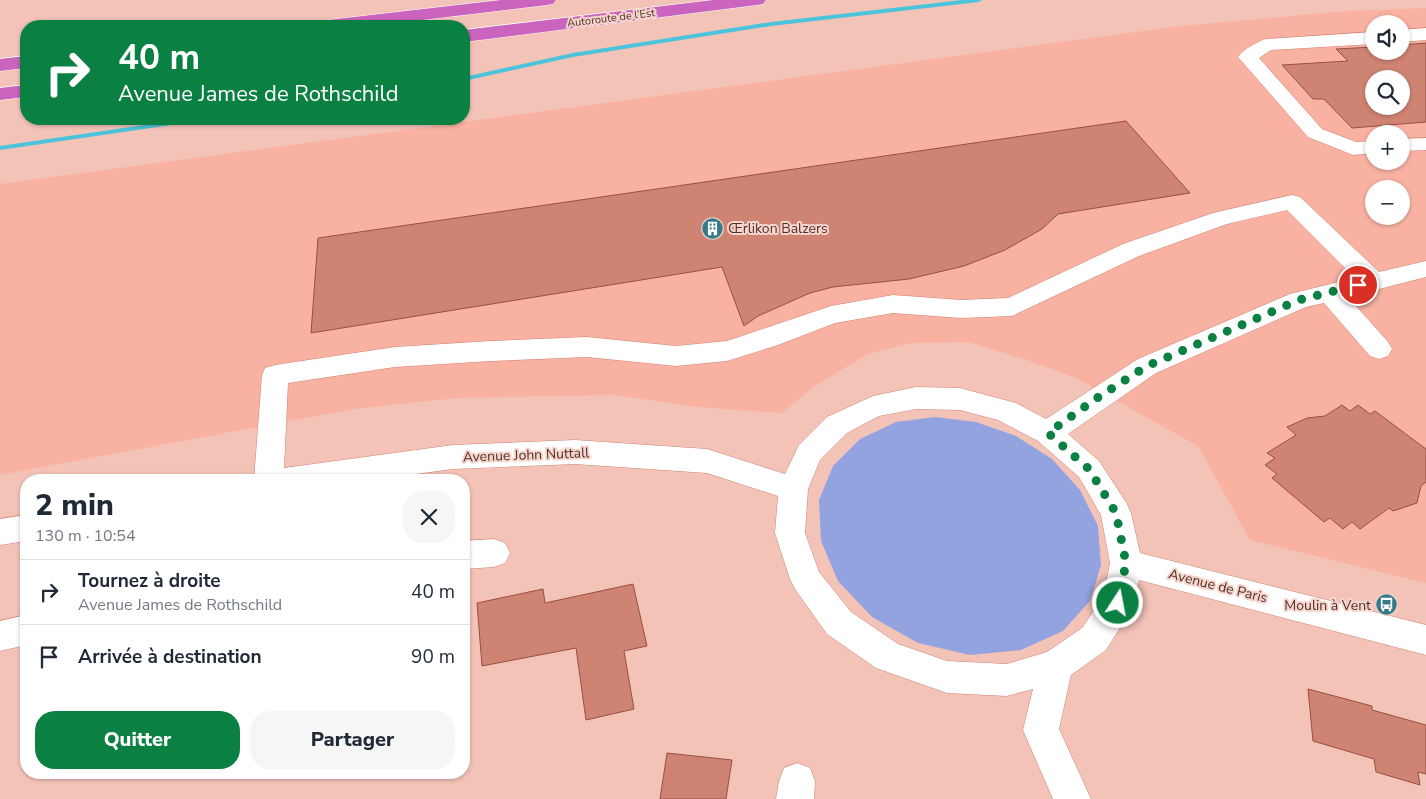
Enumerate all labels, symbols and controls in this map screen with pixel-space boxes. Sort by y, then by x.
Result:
street label: Autoroute de l’Est [566,5,656,31]
map controls [1365,15,1410,225]
button: sound [1365,15,1410,60]
text: 40 m [118,34,200,81]
icon: right [35,40,100,105]
button: search [1365,70,1410,115]
text: Avenue James de Rothschild [118,79,399,109]
button: + [1365,125,1410,170]
button: − [1365,180,1410,225]
building icon: Œrlikon Balzers [700,216,724,240]
place label: Œrlikon Balzers [728,219,828,238]
pin [1337,264,1379,306]
icon: arrive [1344,271,1372,299]
street label: Avenue John Nuttall [462,443,590,467]
text: 2 min [35,485,114,526]
button: close [403,491,455,543]
text: 130 m · 10:54 [35,525,136,547]
street label: Avenue de Paris [1167,565,1270,608]
text: Tournez à droite [78,568,221,594]
position arrow [1091,576,1143,628]
icon: right [35,578,63,606]
text: 40 m [411,579,455,605]
bus stop icon: Moulin à Vent [1375,593,1399,617]
text: Avenue James de Rothschild [78,594,282,616]
place label: Moulin à Vent [1284,596,1371,615]
icon: arrive [35,643,63,671]
text: Arrivée à destination [78,644,262,670]
text: 90 m [411,644,455,670]
button: Quitter [35,711,240,769]
button: Partager [250,711,455,769]

